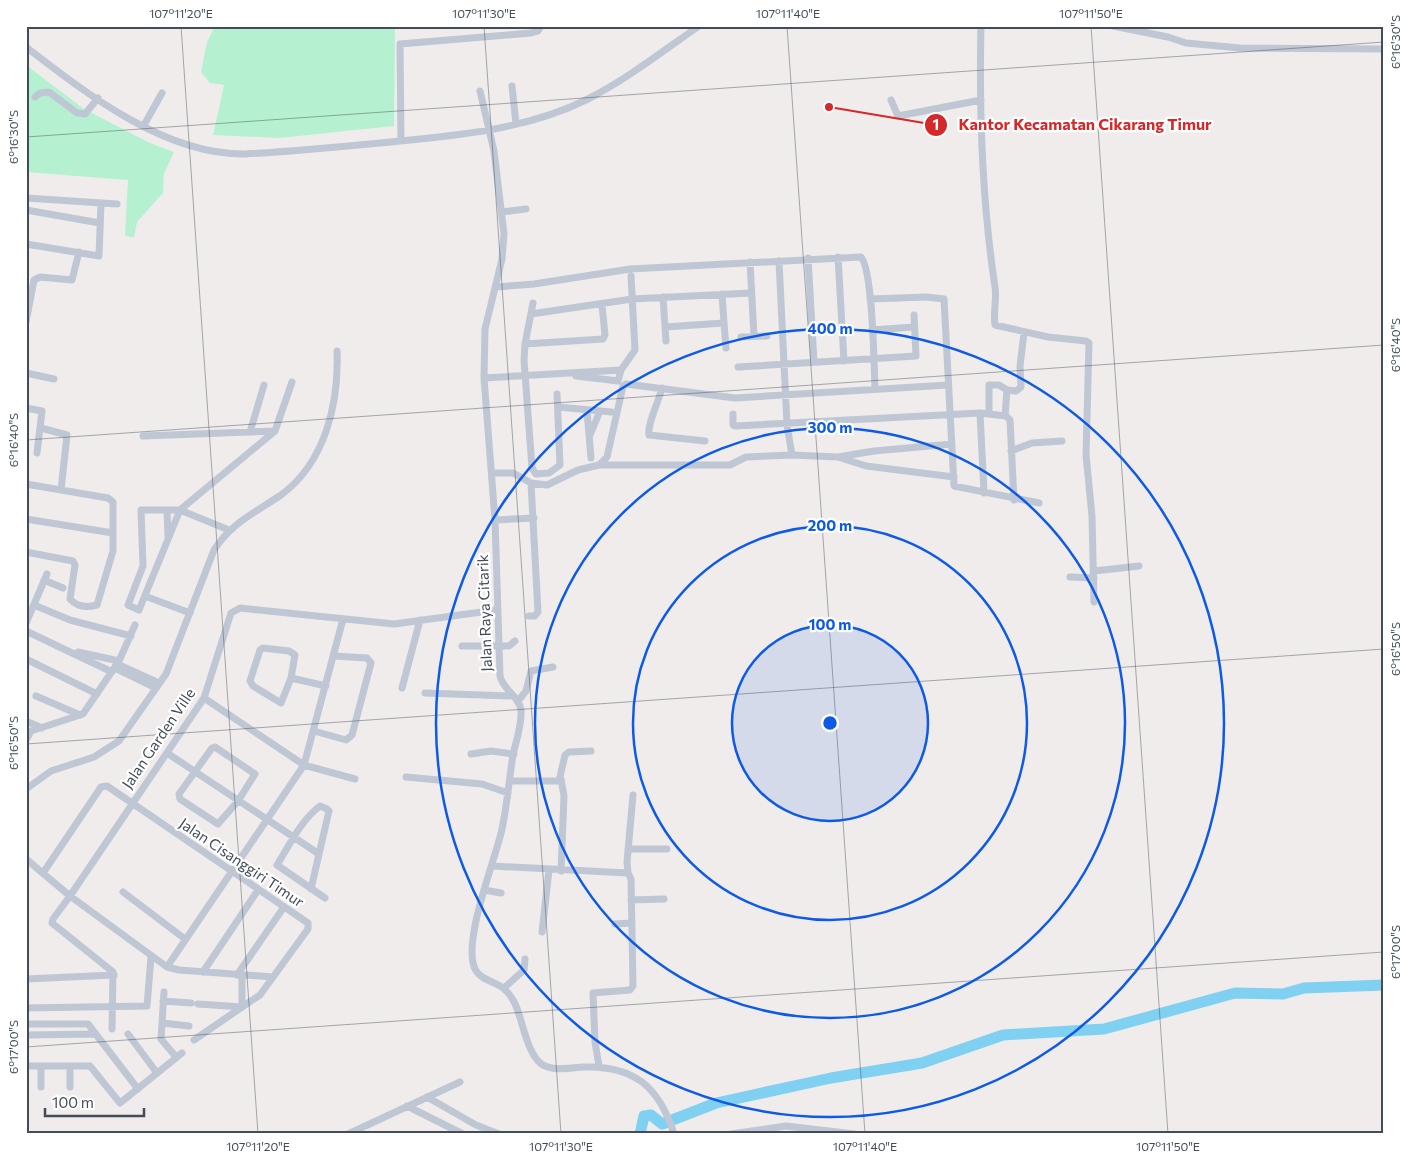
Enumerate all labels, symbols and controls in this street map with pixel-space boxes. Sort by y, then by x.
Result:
text: 107°11'20"E [149,6,213,20]
text: 107°11'30"E [452,6,516,20]
text: 107°11'40"E [756,6,820,20]
text: 107°11'50"E [1059,6,1123,20]
text: 6°16'30"S [1388,15,1402,69]
callout: Kantor Kecamatan Cikarang Timur [924,109,1222,140]
text: 6°16'30"S [6,110,20,164]
text: Kantor Kecamatan Cikarang Timur [958,114,1212,133]
text: 1 [933,115,939,133]
text: 6°16'40"S [1388,318,1402,372]
text: 400 m [807,319,853,337]
text: 6°16'40"S [6,413,20,467]
text: 300 m [808,418,852,436]
text: 200 m [808,516,852,534]
street label: Jalan Raya Citarik [473,554,495,672]
text: 100 m [809,615,851,633]
text: 6°16'50"S [1388,622,1402,676]
street label: Jalan Garden Ville [118,684,198,792]
centre of rings [821,714,839,732]
text: 6°16'50"S [6,716,20,770]
street label: Jalan Cisanggiri Timur [176,814,308,910]
text: 6°17'00"S [1388,925,1402,979]
text: 6°17'00"S [6,1020,20,1074]
scale bar [45,1085,144,1117]
text: 100 m [52,1093,94,1111]
text: 107°11'20"E [226,1139,290,1153]
text: 107°11'30"E [529,1139,593,1153]
text: 107°11'40"E [833,1139,897,1153]
text: 107°11'50"E [1136,1139,1200,1153]

